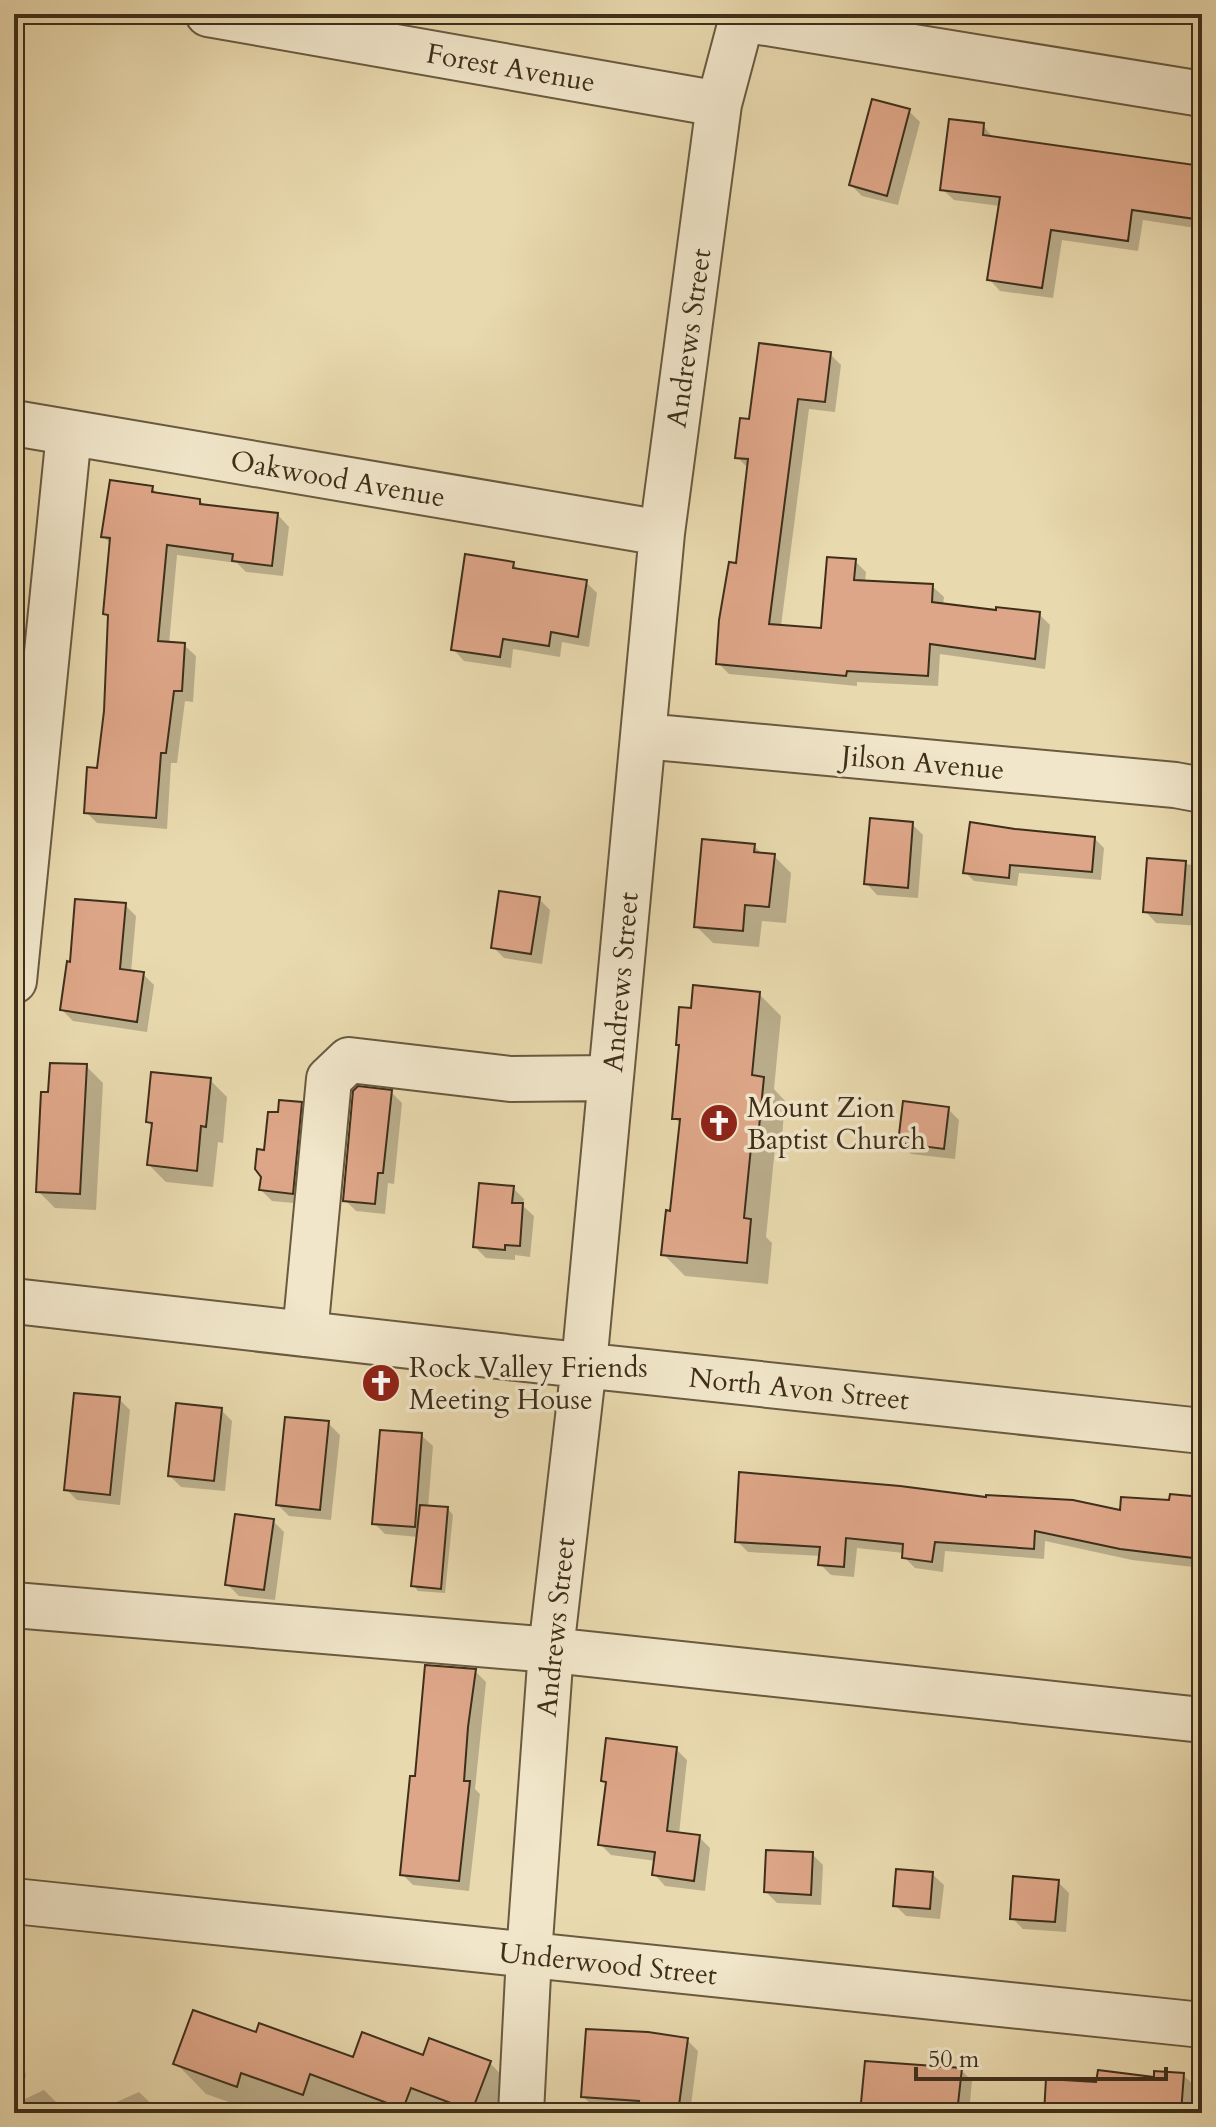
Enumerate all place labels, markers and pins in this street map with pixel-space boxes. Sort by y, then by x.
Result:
place label: Mount Zion Baptist Church [747,1089,926,1159]
church icon: Mount Zion Baptist Church [698,1102,740,1144]
place label: Rock Valley Friends Meeting House [409,1349,648,1419]
church icon: Rock Valley Friends Meeting House [360,1362,402,1404]

